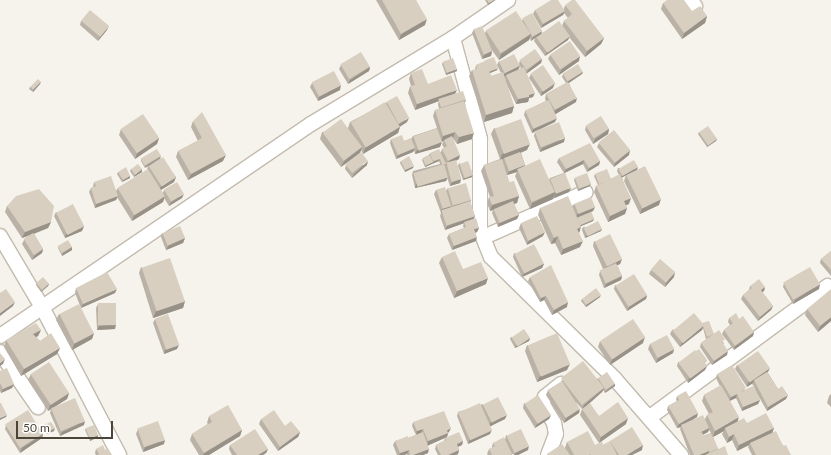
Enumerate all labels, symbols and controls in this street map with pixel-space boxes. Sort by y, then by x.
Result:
scale bar [18,413,115,439]
text: 50 m [23,420,50,435]

